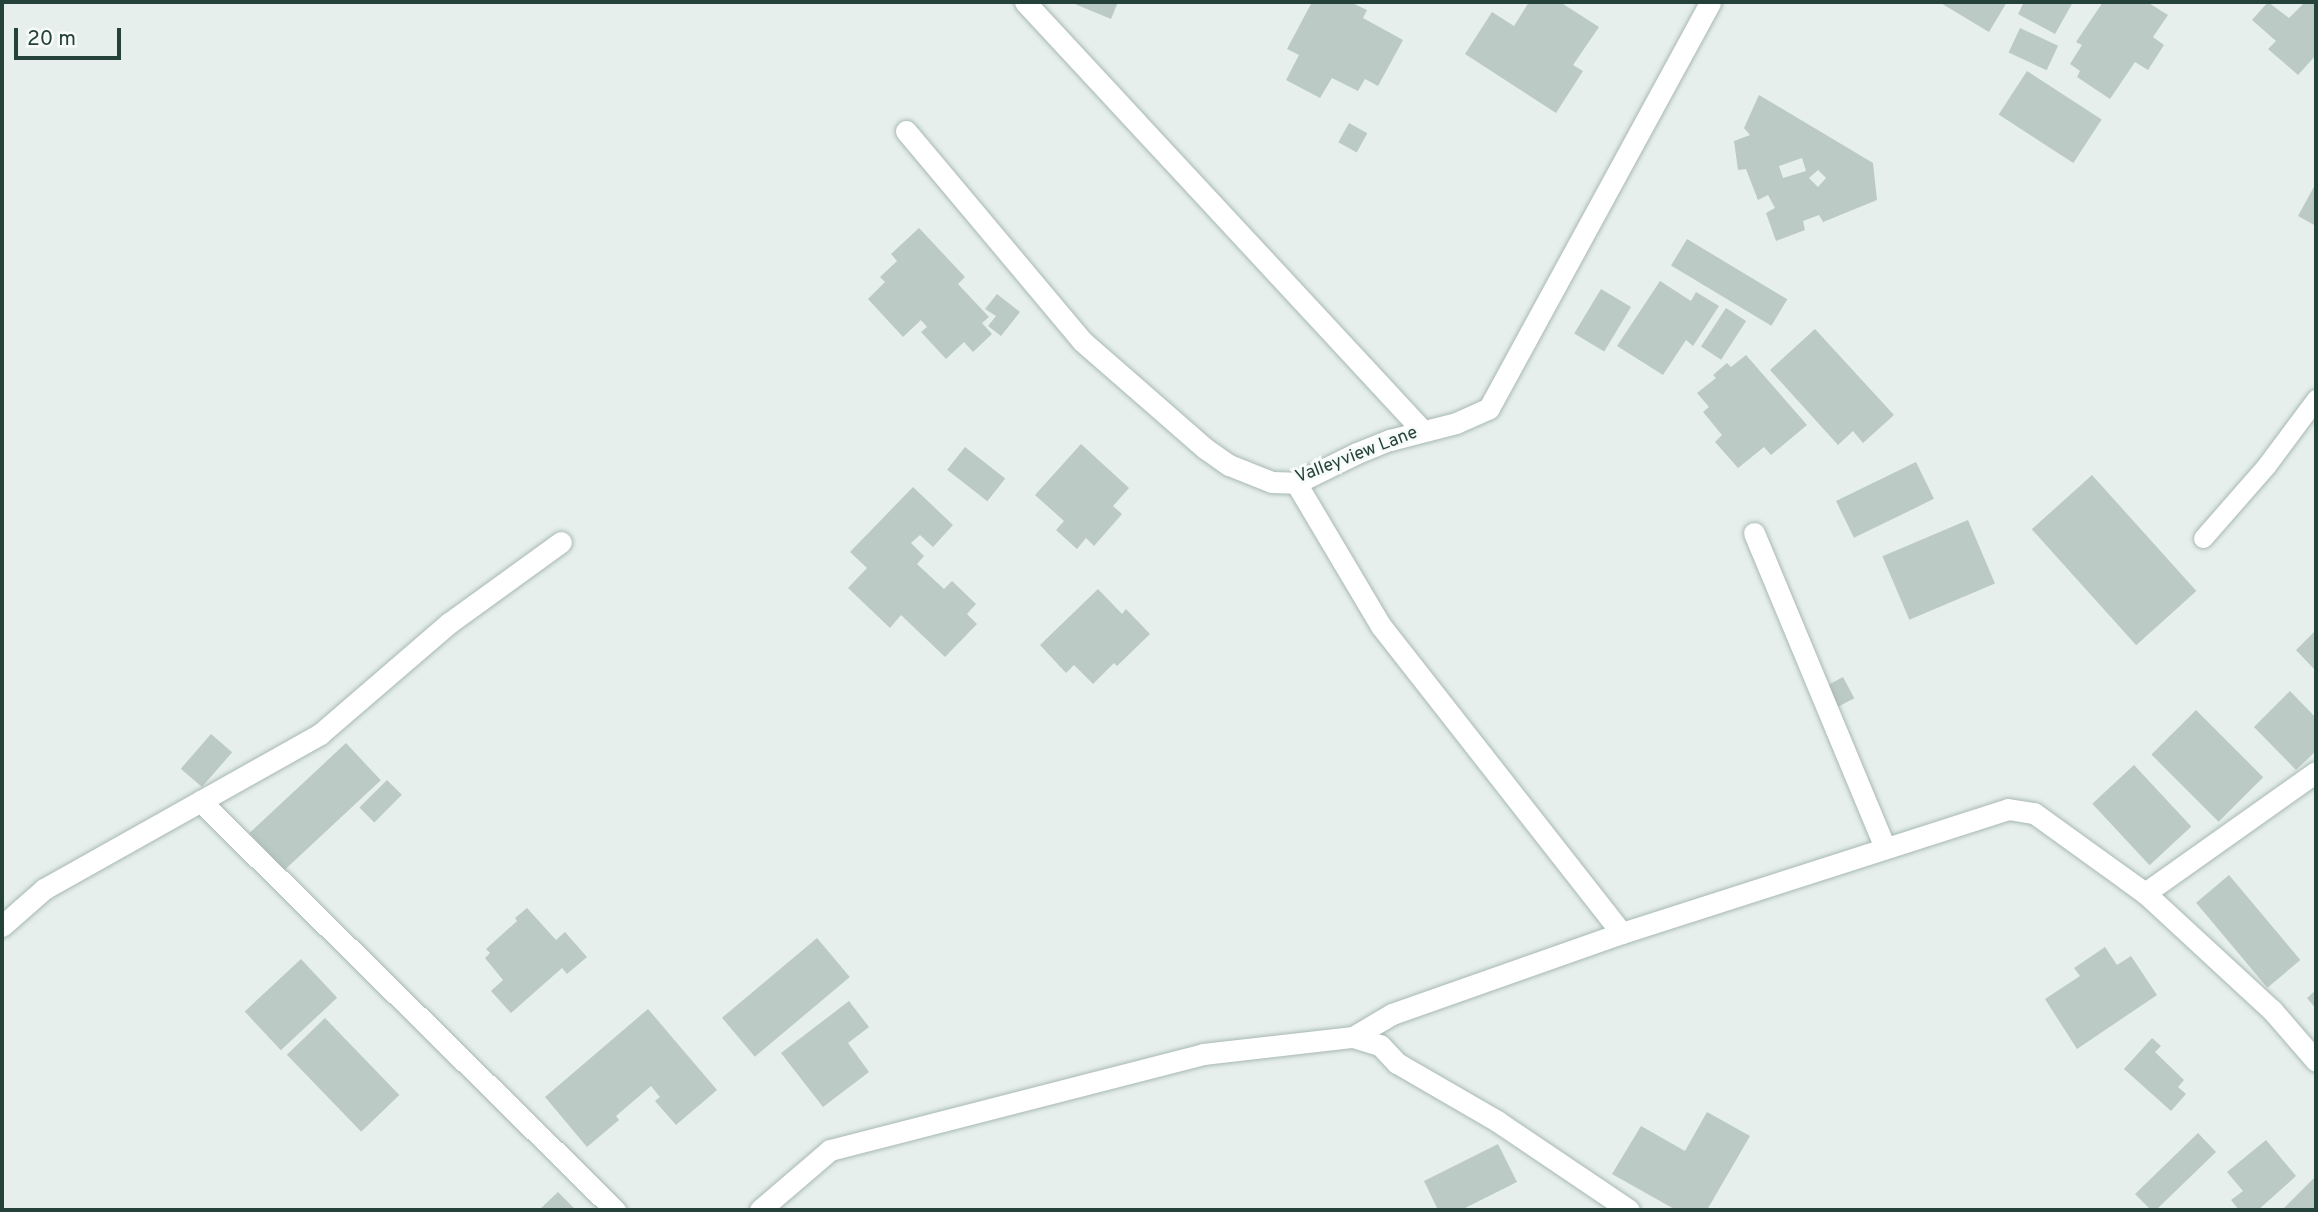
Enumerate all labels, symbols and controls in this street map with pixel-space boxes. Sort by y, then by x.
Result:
scale bar [18,14,124,58]
text: 20 m [27,26,76,53]
street label: Valleyview Lane [1293,423,1421,489]

